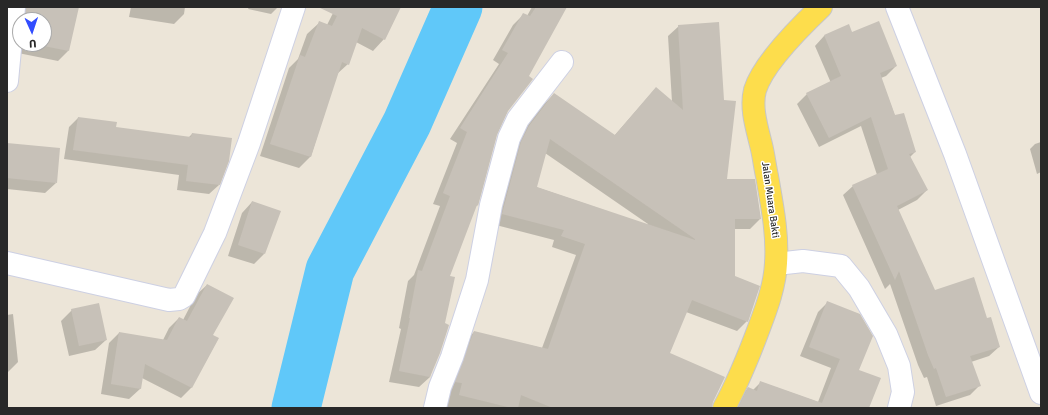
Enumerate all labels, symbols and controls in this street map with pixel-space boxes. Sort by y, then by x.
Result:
north arrow [12,12,52,52]
text: U [29,37,37,50]
street label: Jalan Muara Bakti [759,161,781,239]

